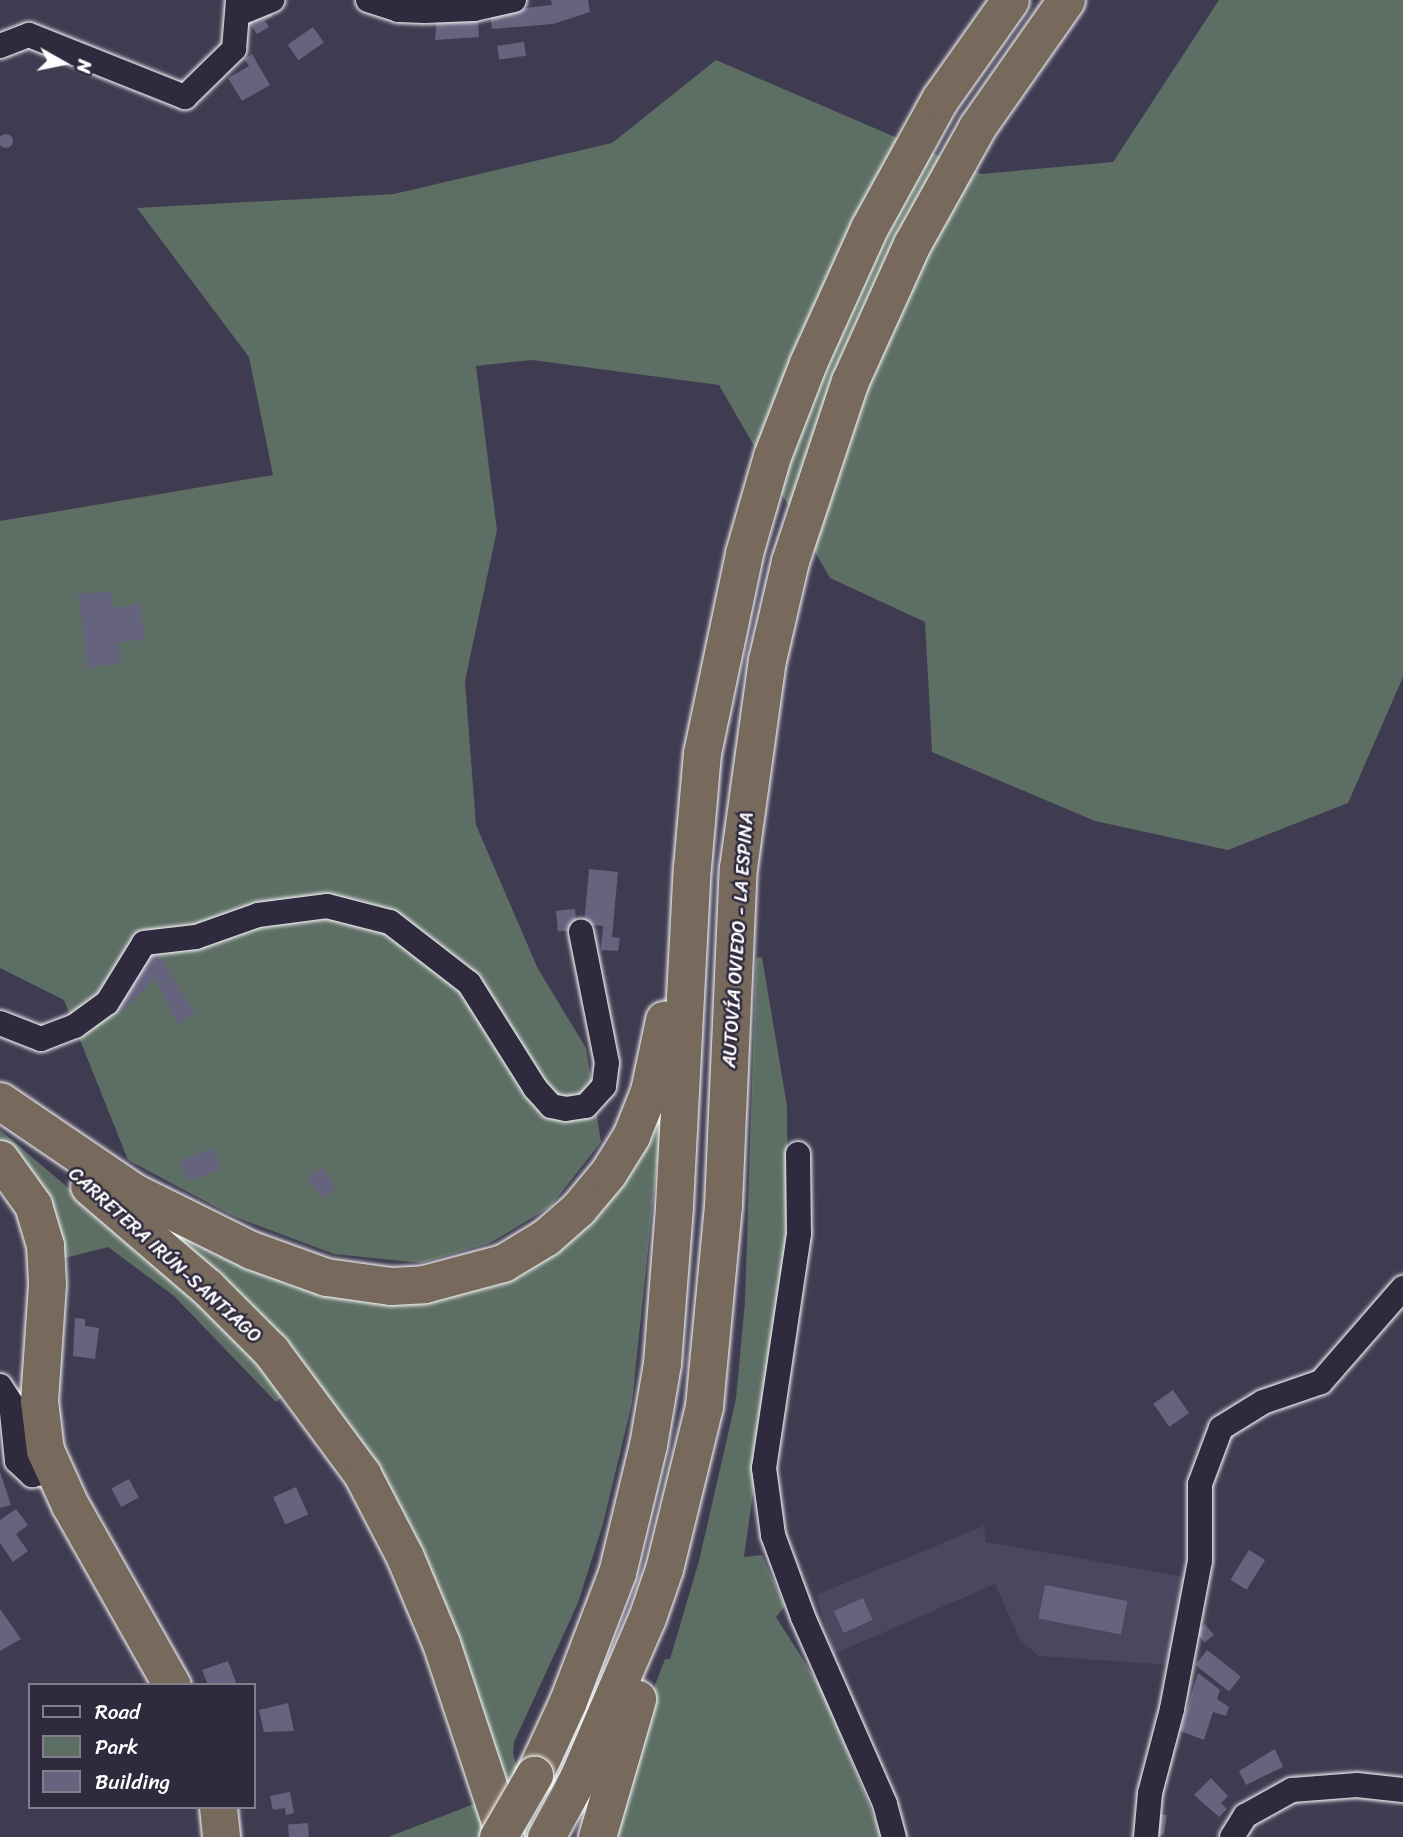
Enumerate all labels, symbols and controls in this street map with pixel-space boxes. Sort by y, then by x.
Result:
north arrow [28,28,98,98]
text: N [67,57,102,75]
street label: AUTOVÍA OVIEDO - LA ESPINA [718,811,758,1069]
street label: CARRETERA IRÚN-SANTIAGO [65,1163,265,1347]
legend [28,1683,256,1809]
text: Road [95,1693,140,1731]
text: Park [95,1728,138,1766]
text: Building [95,1763,170,1801]

